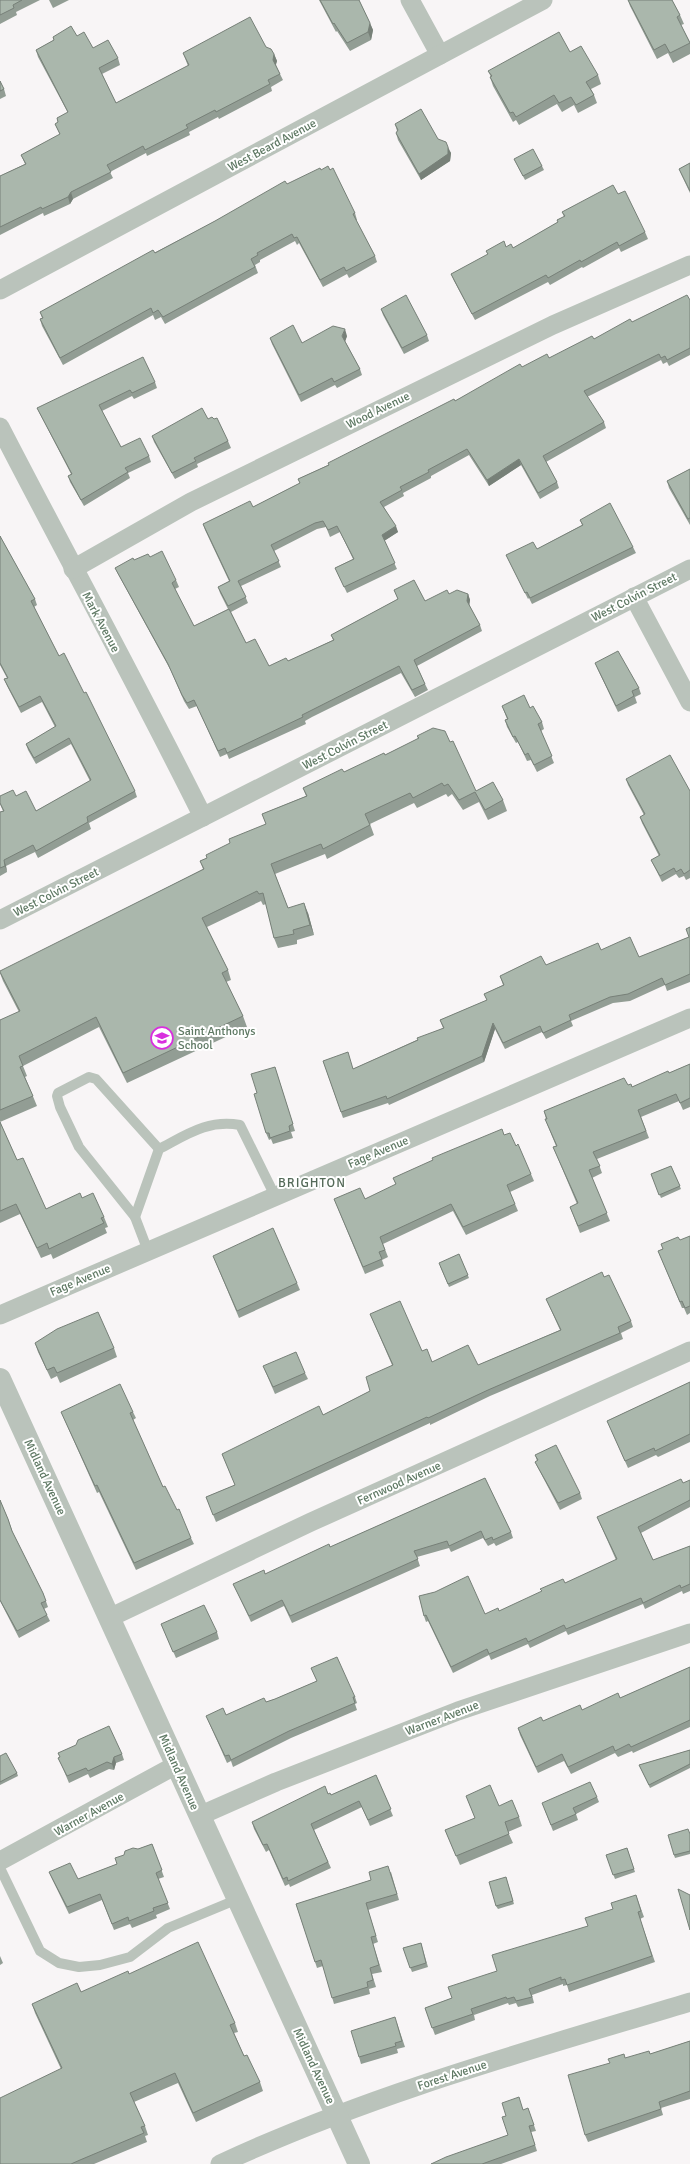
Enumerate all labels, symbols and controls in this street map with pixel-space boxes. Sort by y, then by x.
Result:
street label: West Beard Avenue [225,116,319,175]
street label: Wood Avenue [344,389,412,432]
street label: West Colvin Street [589,570,679,625]
street label: Mark Avenue [78,589,123,655]
street label: West Colvin Street [300,718,390,773]
street label: West Colvin Street [11,865,101,920]
place label: Saint Anthonys School [178,1024,255,1053]
school or university icon: Saint Anthonys School [149,1025,175,1051]
street label: Fage Avenue [346,1133,411,1172]
district label: BRIGHTON [278,1175,346,1191]
street label: Fage Avenue [48,1261,113,1300]
street label: Midland Avenue [20,1437,69,1518]
street label: Fernwood Avenue [355,1458,443,1509]
street label: Warner Avenue [403,1698,481,1739]
street label: Midland Avenue [155,1732,202,1813]
street label: Warner Avenue [52,1789,127,1840]
street label: Midland Avenue [289,2026,338,2107]
street label: Forest Avenue [416,2057,489,2094]

